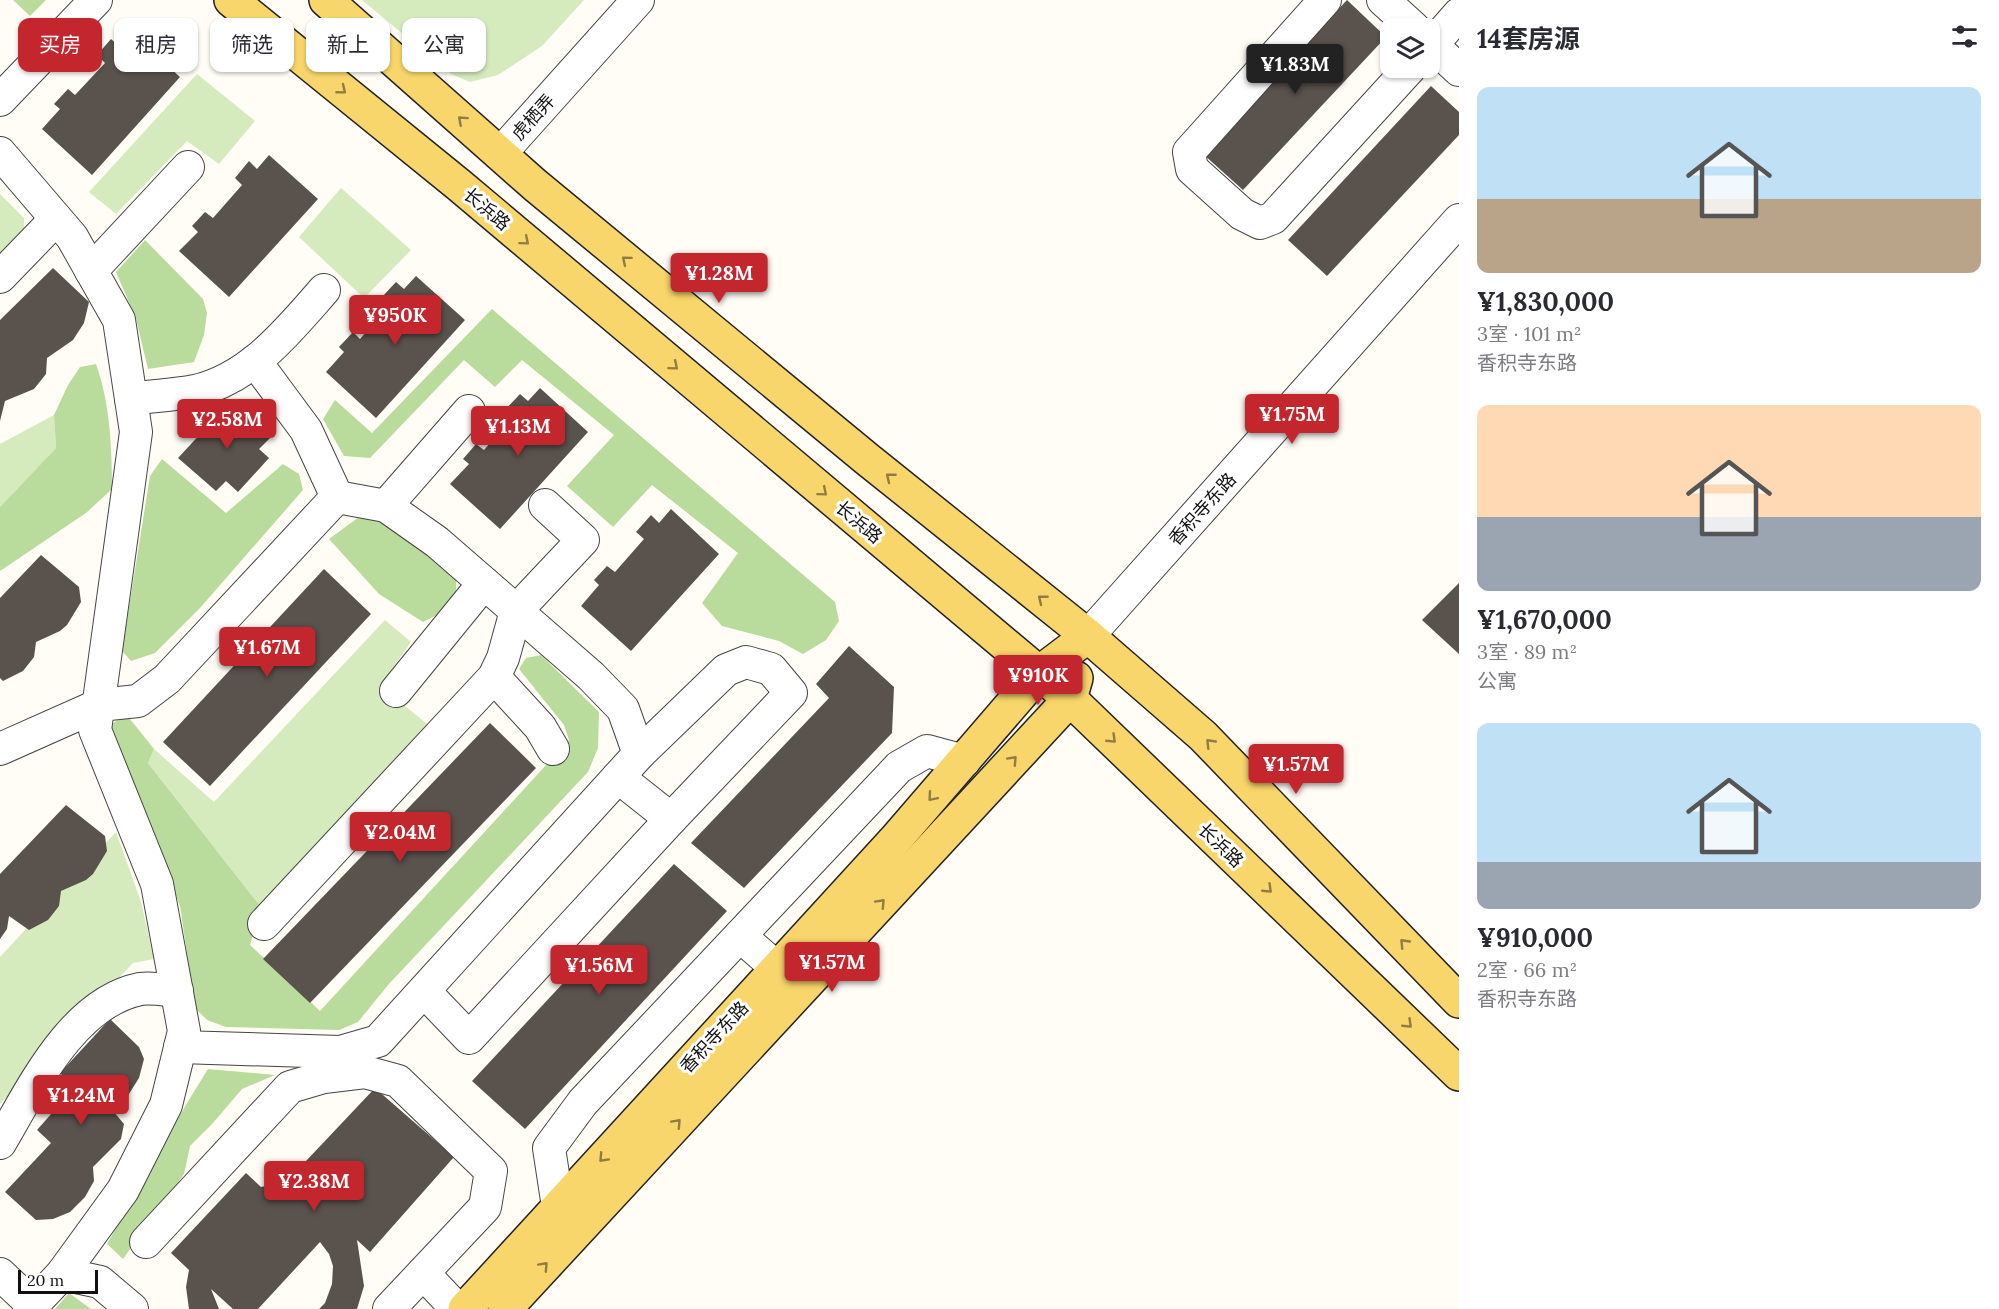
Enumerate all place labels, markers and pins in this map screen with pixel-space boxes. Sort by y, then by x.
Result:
pin: ¥1.83M [1246,44,1344,95]
pin: ¥1.28M [670,253,768,304]
pin: ¥950K [353,295,437,346]
pin: ¥1.75M [1243,394,1341,445]
pin: ¥2.58M [178,399,276,450]
pin: ¥1.13M [469,406,567,457]
pin: ¥1.67M [218,627,316,678]
pin: ¥910K [996,655,1080,706]
pin: ¥1.57M [1247,744,1345,795]
pin: ¥2.04M [351,812,449,863]
pin: ¥1.57M [783,942,881,993]
pin: ¥1.56M [550,945,648,996]
pin: ¥1.24M [32,1075,130,1126]
pin: ¥2.38M [265,1161,363,1212]

